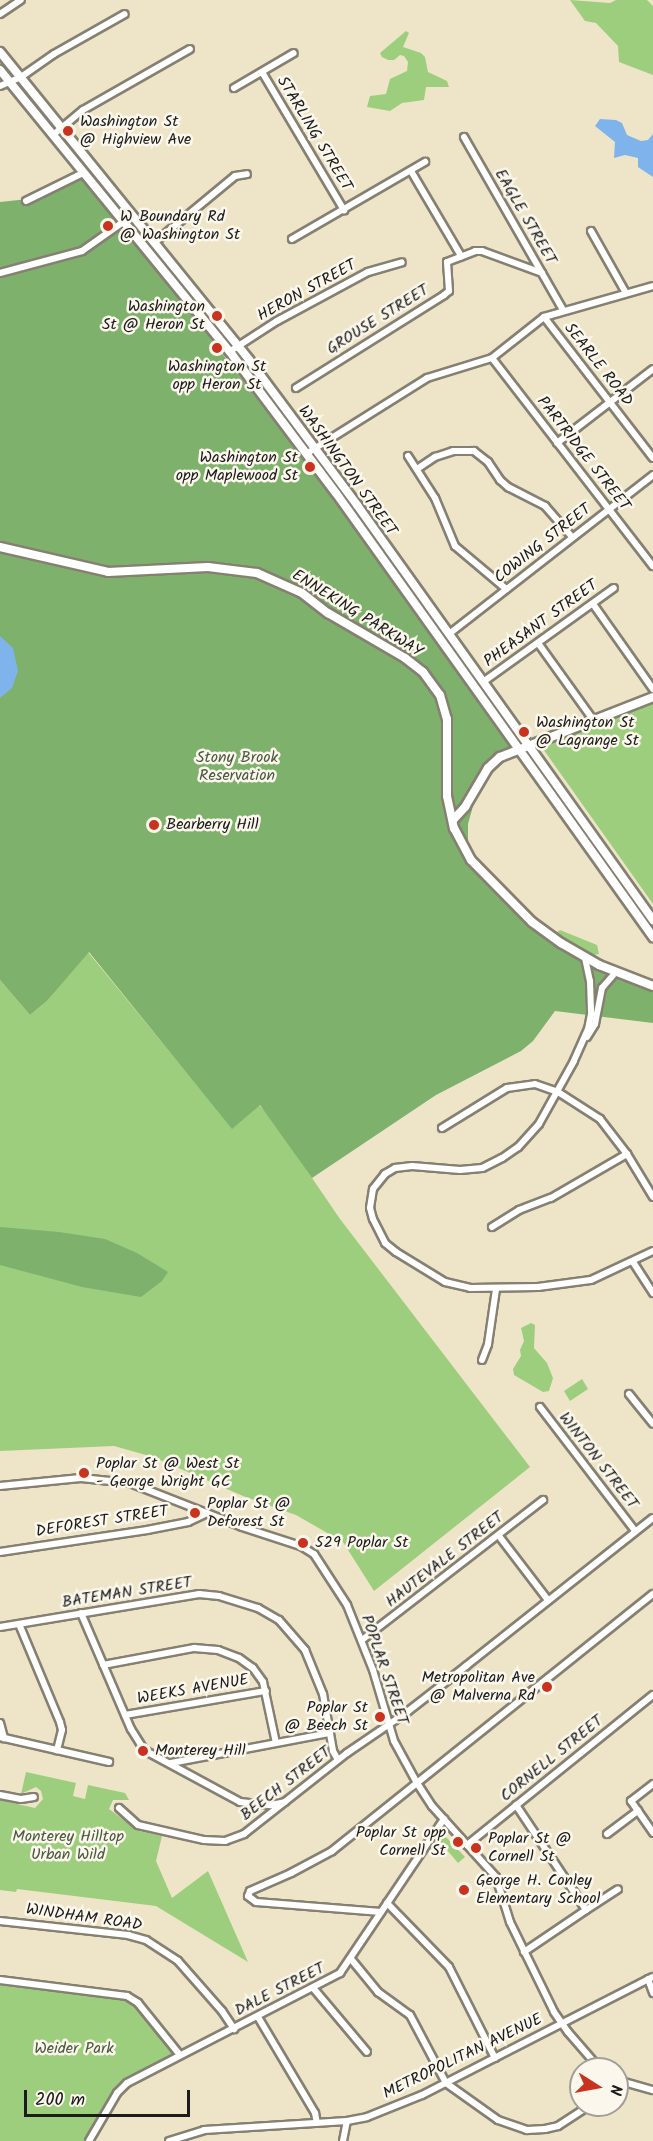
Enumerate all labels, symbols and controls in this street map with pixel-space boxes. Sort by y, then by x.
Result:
street label: STARLING STREET [272,73,356,195]
place label: Washington St @ Highview Ave [80,112,191,150]
marker: Washington St @ Highview Ave [61,124,75,138]
street label: EAGLE STREET [490,166,560,268]
place label: W Boundary Rd @ Washington St [120,207,240,245]
marker: W Boundary Rd @ Washington St [101,219,115,233]
street label: HERON STREET [254,256,360,326]
street label: GROUSE STREET [324,281,432,359]
place label: Washington St @ Heron St [102,297,205,335]
marker: Washington St @ Heron St [210,309,224,323]
street label: SEARLE ROAD [559,319,637,411]
marker: Washington St opp Heron St [210,341,224,355]
place label: Washington St opp Heron St [168,357,266,395]
street label: PARTRIDGE STREET [532,393,634,515]
street label: WASHINGTON STREET [293,402,401,540]
place label: Washington St opp Maplewood St [176,448,298,486]
marker: Washington St opp Maplewood St [303,460,317,474]
street label: COWING STREET [491,500,595,588]
street label: ENNEKING PARKWAY [288,566,426,662]
street label: PHEASANT STREET [480,576,602,672]
place label: Washington St @ Lagrange St [536,713,639,751]
marker: Washington St @ Lagrange St [517,725,531,739]
park label: Stony Brook Reservation [196,748,278,786]
place label: Bearberry Hill [166,815,259,835]
marker: Bearberry Hill [147,818,161,832]
street label: WINTON STREET [554,1409,642,1513]
place label: Poplar St @ West St - George Wright GC [96,1454,240,1492]
marker: Poplar St @ West St - George Wright GC [77,1466,91,1480]
place label: Poplar St @ Deforest St [207,1494,290,1532]
street label: DEFOREST STREET [34,1502,170,1542]
marker: Poplar St @ Deforest St [188,1506,202,1520]
street label: HAUTEVALE STREET [382,1508,508,1612]
place label: 529 Poplar St [315,1533,409,1553]
marker: 529 Poplar St [296,1536,310,1550]
street label: BATEMAN STREET [61,1573,193,1613]
street label: POPLAR STREET [356,1612,412,1728]
place label: Metropolitan Ave @ Malverna Rd [421,1668,535,1706]
street label: WEEKS AVENUE [136,1671,250,1709]
marker: Metropolitan Ave @ Malverna Rd [540,1680,554,1694]
place label: Poplar St @ Beech St [285,1698,368,1736]
marker: Poplar St @ Beech St [373,1710,387,1724]
street label: CORNELL STREET [497,1712,607,1806]
place label: Monterey Hill [155,1741,246,1761]
street label: BEECH STREET [237,1743,335,1825]
marker: Monterey Hill [136,1744,150,1758]
place label: Poplar St opp Cornell St [356,1823,446,1861]
park label: Monterey Hilltop Urban Wild [12,1827,124,1865]
place label: Poplar St @ Cornell St [488,1829,571,1867]
marker: Poplar St opp Cornell St [451,1835,465,1849]
marker: Poplar St @ Cornell St [469,1841,483,1855]
place label: George H. Conley Elementary School [476,1871,600,1909]
marker: George H. Conley Elementary School [457,1883,471,1897]
street label: WINDHAM ROAD [25,1900,143,1936]
street label: DALE STREET [232,1959,328,2021]
street label: METROPOLITAN AVENUE [380,2010,546,2104]
park label: Weider Park [34,2039,114,2059]
north arrow [569,2057,629,2117]
scale bar [27,2078,194,2116]
text: N [602,2083,628,2097]
text: 200 m [35,2086,85,2115]

